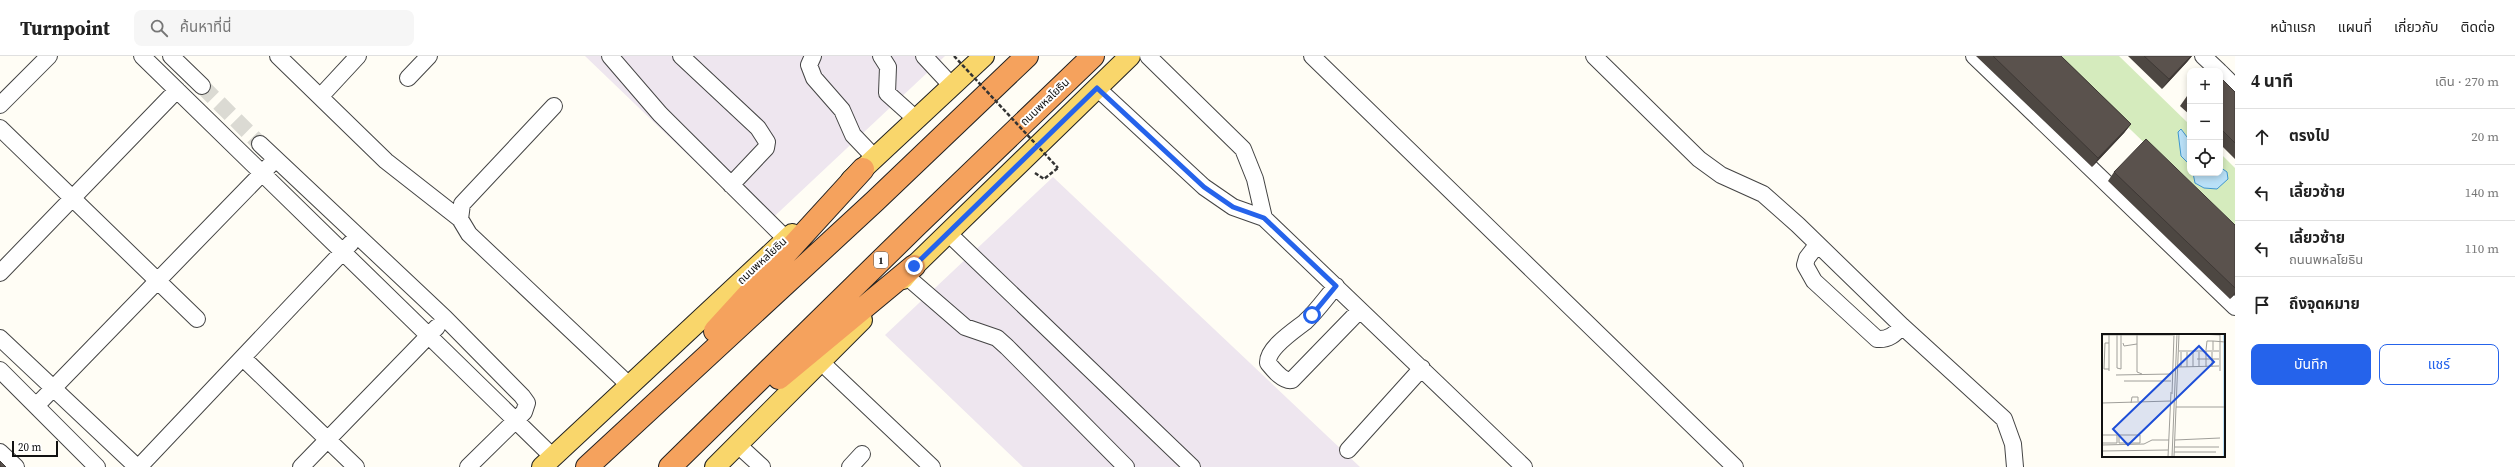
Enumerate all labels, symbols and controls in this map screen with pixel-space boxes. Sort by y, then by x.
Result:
search box [134,10,414,46]
text: Turnpoint [20,15,110,41]
text: ค้นหาที่นี่ [180,16,231,37]
icon: search [148,17,170,39]
text: หน้าแรก [2270,17,2316,37]
text: แผนที่ [2338,17,2372,37]
text: เกี่ยวกับ [2394,17,2439,37]
text: ติดต่อ [2461,17,2495,37]
map controls [2187,68,2223,176]
button: + [2187,68,2223,104]
text: 4 นาที [2251,69,2293,93]
text: เดิน · 270 m [2435,73,2499,90]
street label: ถนนพหลโยธิน [1017,75,1073,129]
button: − [2187,104,2223,140]
text: ตรงไป [2289,125,2330,146]
icon: ahead [2251,126,2273,148]
text: 20 m [2471,128,2499,145]
button: locate [2187,140,2223,176]
text: เลี้ยวซ้าย [2289,181,2345,202]
icon: left [2251,182,2273,204]
text: 140 m [2465,184,2499,201]
text: เลี้ยวซ้าย [2289,227,2345,248]
street label: ถนนพหลโยธิน [734,234,790,288]
icon: left [2251,238,2273,260]
text: 110 m [2465,240,2499,257]
text: ถนนพหลโยธิน [2289,251,2363,268]
road number: 1 [874,252,888,268]
route end [905,257,923,275]
text: ถึงจุดหมาย [2289,293,2360,314]
icon: arrive [2251,294,2273,316]
route start [1303,306,1321,324]
inset map [2102,334,2225,457]
button: บันทึก [2251,344,2371,385]
button: แชร์ [2379,344,2499,385]
scale bar [12,439,58,458]
text: 20 m [18,440,41,455]

